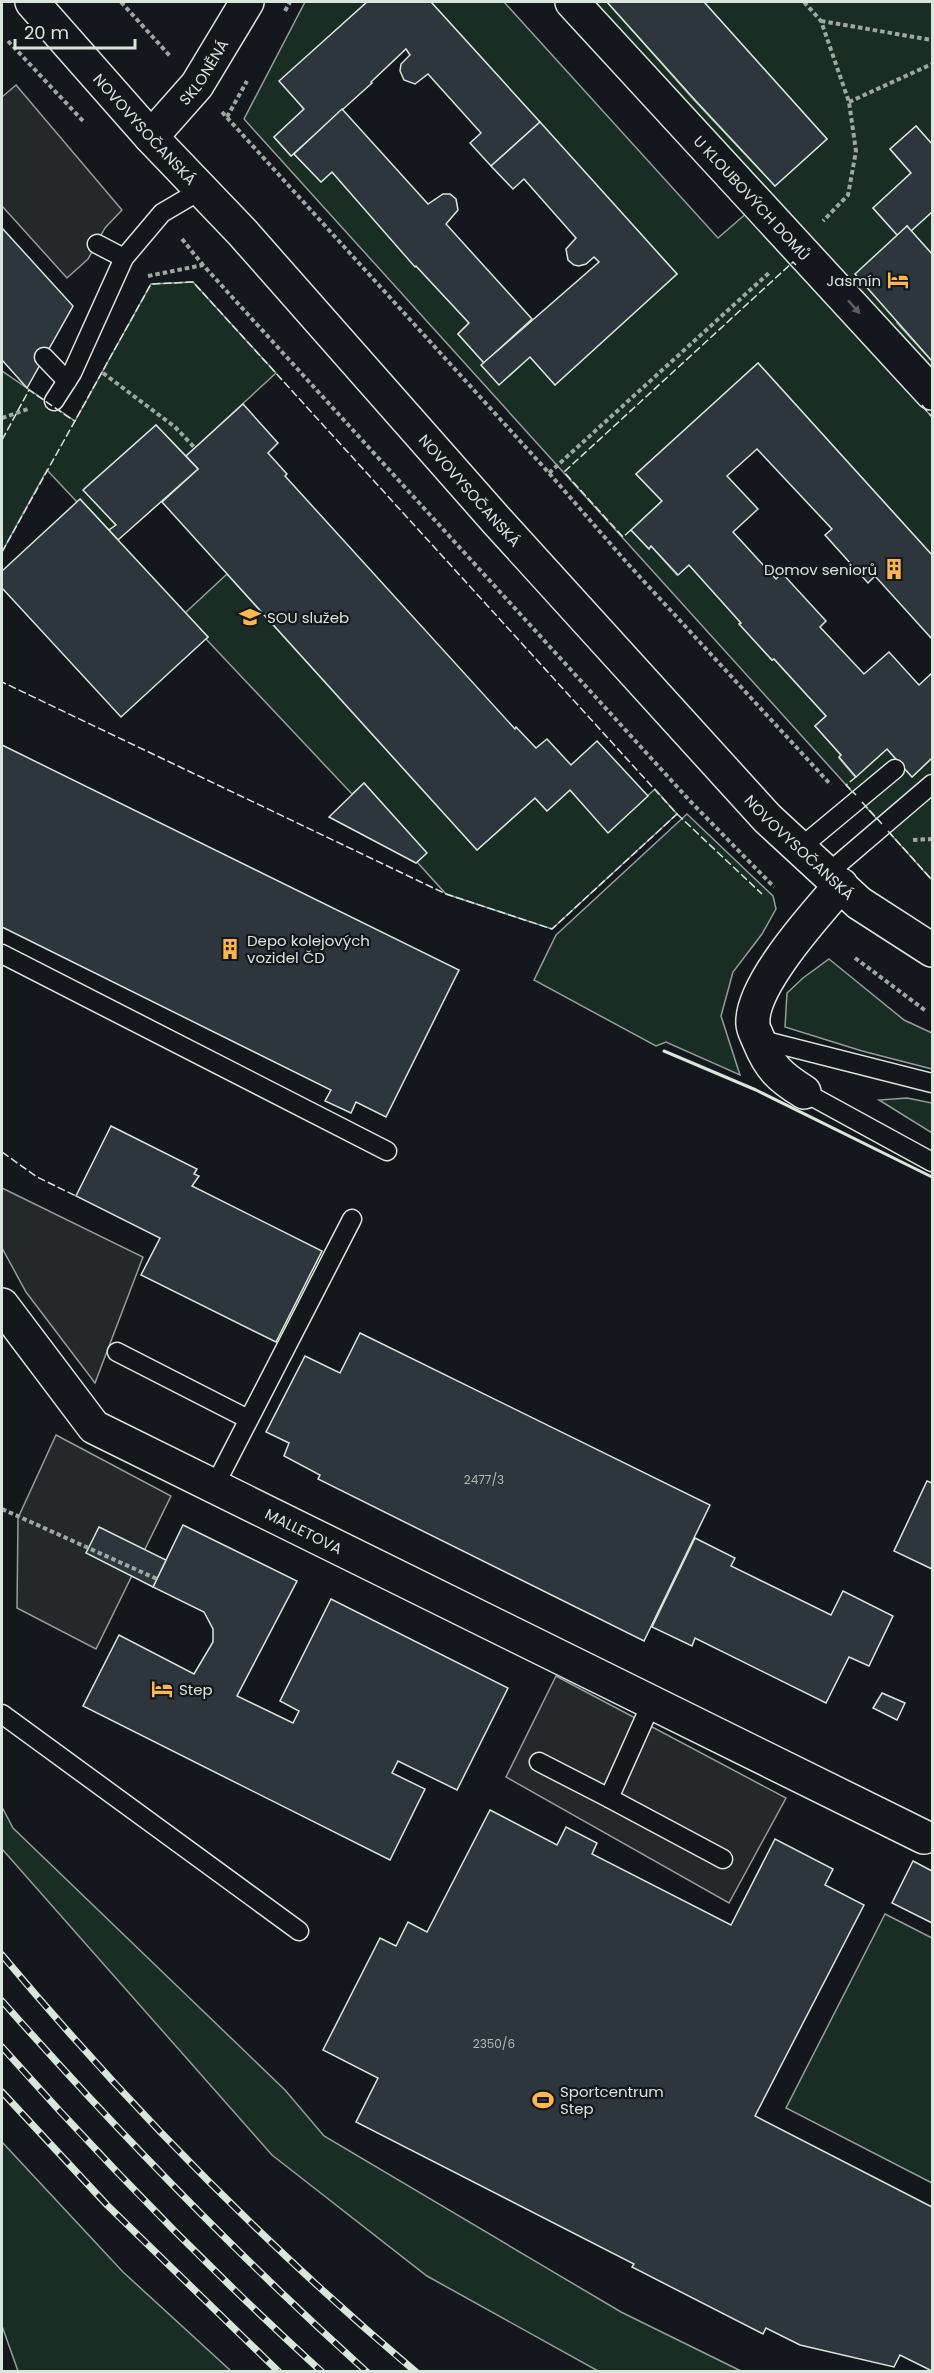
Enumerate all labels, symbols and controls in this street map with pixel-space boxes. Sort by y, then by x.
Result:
scale bar [15,12,135,50]
text: 20 m [24,20,69,45]
street label: SKLONĚNÁ [174,35,233,109]
street label: NOVOVYSOČANSKÁ [89,69,201,189]
street label: U KLOUBOVÝCH DOMŮ [689,131,815,265]
hotel icon: Jasmín [886,268,910,292]
place label: Jasmín [826,270,881,291]
one-way arrow [847,299,860,314]
street label: NOVOVYSOČANSKÁ [414,429,526,551]
building icon: Domov seniorů [882,557,906,581]
place label: Domov seniorů [764,559,877,580]
school or university icon: SOU služeb [238,605,262,629]
place label: SOU služeb [267,607,349,628]
street label: NOVOVYSOČANSKÁ [740,790,859,904]
place label: Depo kolejových vozidel ČD [247,930,370,968]
building icon: Depo kolejových vozidel ČD [218,937,242,961]
house number: 2477/3 [464,1471,504,1488]
street label: MALLETOVA [262,1503,346,1559]
hotel icon: Step [150,1677,174,1701]
place label: Step [179,1679,213,1700]
house number: 2350/6 [473,2035,515,2052]
place label: Sportcentrum Step [560,2081,664,2119]
sports icon: Sportcentrum Step [531,2088,555,2112]

